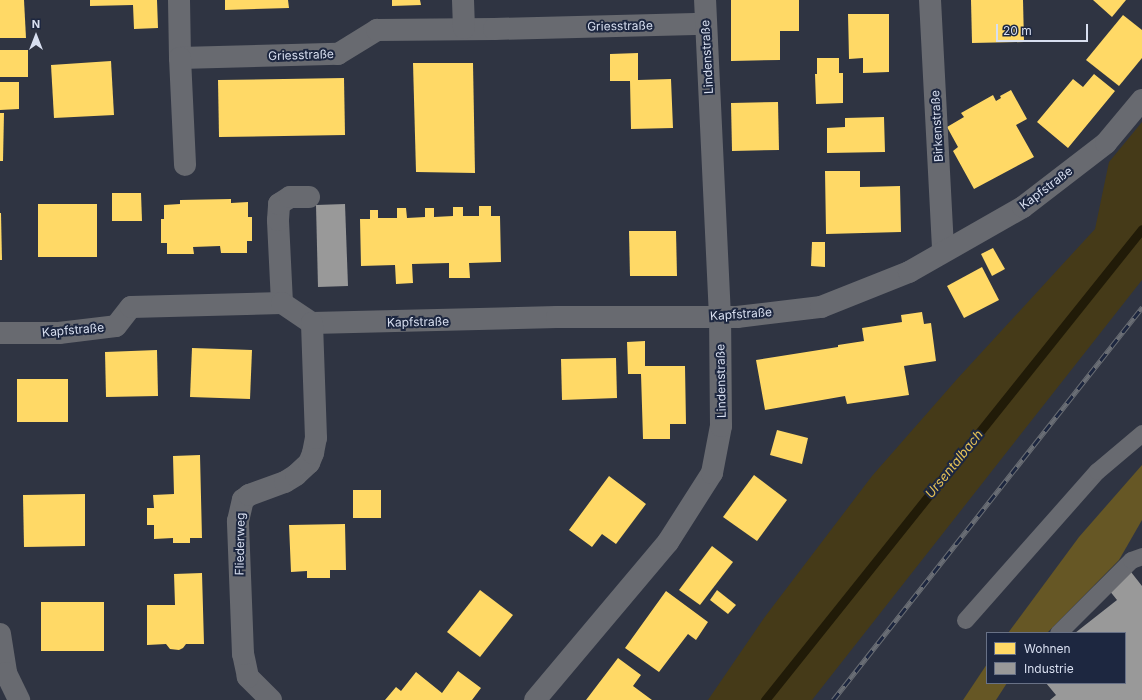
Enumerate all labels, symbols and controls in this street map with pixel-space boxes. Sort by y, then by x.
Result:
north arrow [16,16,56,56]
scale bar [998,16,1090,42]
text: N [32,17,40,31]
street label: Griesstraße [587,18,653,34]
street label: Lindenstraße [698,20,716,94]
text: 20 m [1003,23,1032,38]
street label: Griesstraße [268,47,334,63]
street label: Birkenstraße [928,90,946,162]
street label: Kapfstraße [1017,164,1075,212]
street label: Kapfstraße [709,305,773,323]
street label: Kapfstraße [387,314,449,330]
street label: Kapfstraße [41,320,105,340]
street label: Lindenstraße [713,344,729,418]
water label: Ursentalbach [922,427,986,501]
street label: Fliederweg [232,512,248,576]
legend [986,632,1126,684]
text: Wohnen [1024,641,1071,656]
text: Industrie [1024,661,1074,676]

